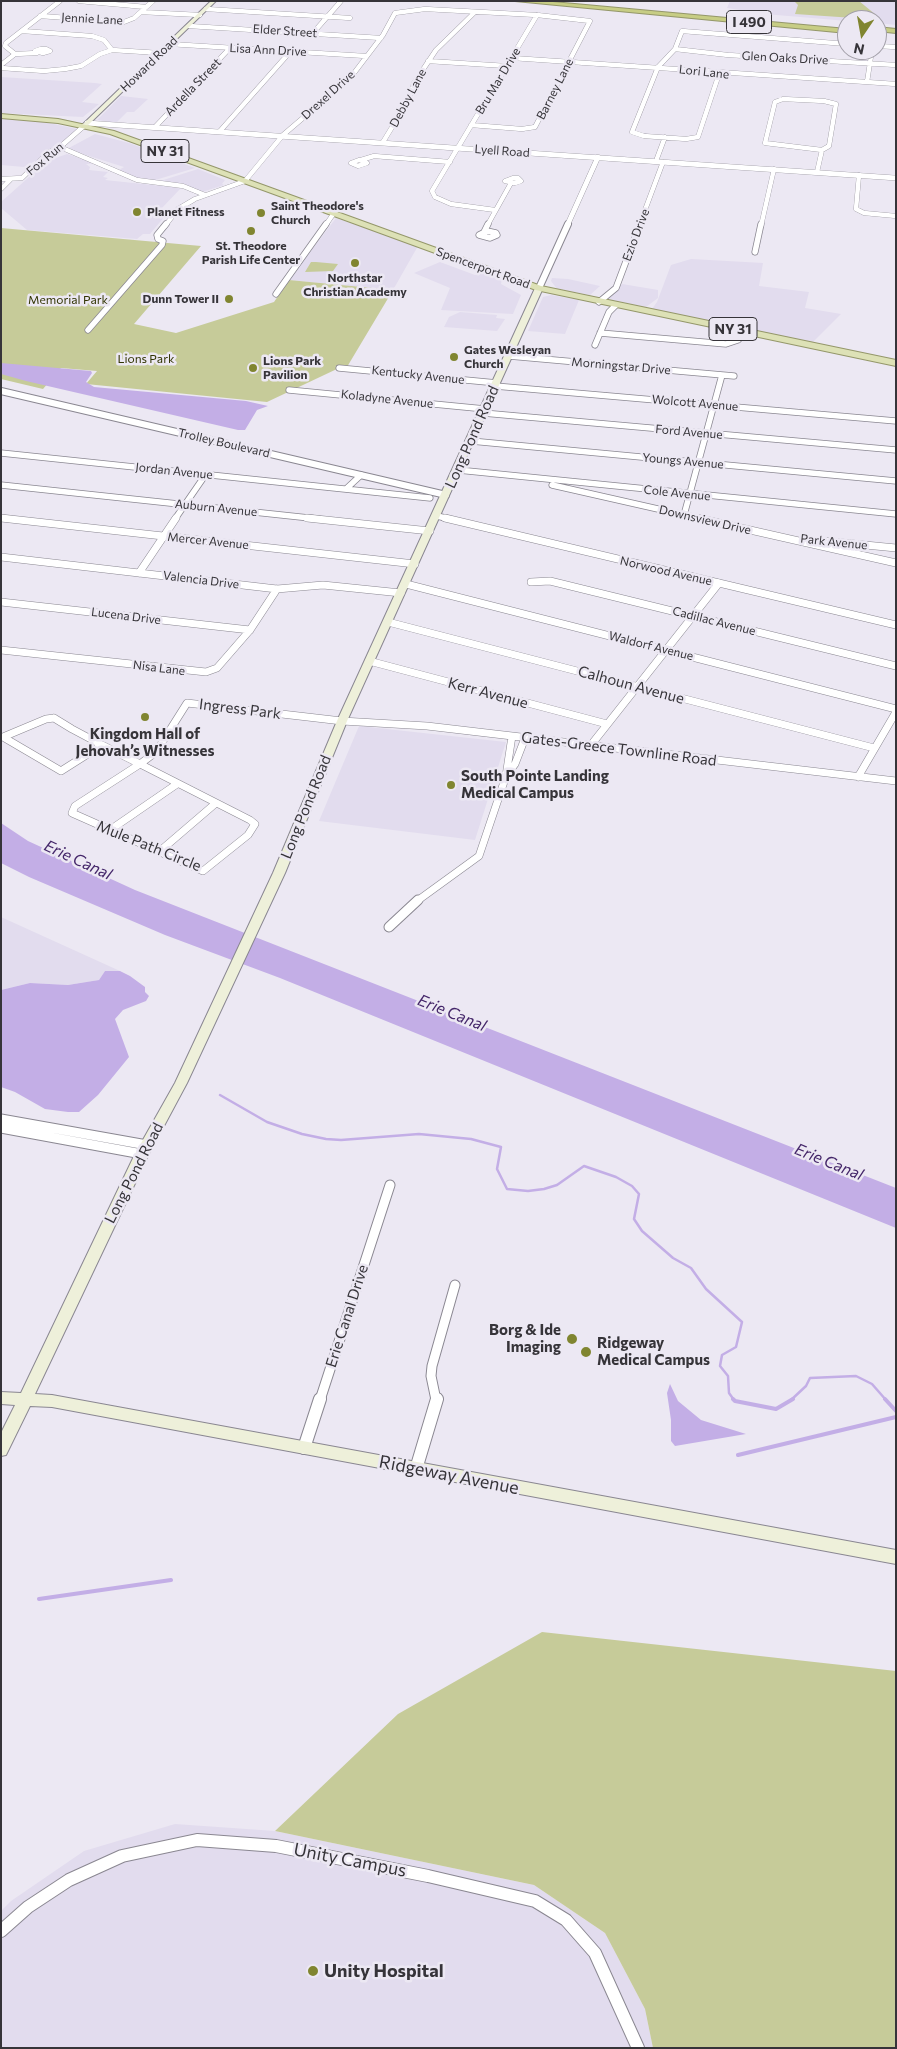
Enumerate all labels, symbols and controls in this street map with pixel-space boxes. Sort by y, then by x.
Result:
street label: Jennie Lane [61,10,123,28]
north arrow [837,10,887,60]
road number: I 490 [726,11,772,34]
street label: Elder Street [252,22,318,40]
street label: Howard Road [118,33,180,95]
text: N [852,40,866,59]
street label: Lisa Ann Drive [229,41,307,59]
street label: Bru Mar Drive [472,45,524,117]
street label: Glen Oaks Drive [741,49,829,67]
street label: Ardella Street [162,55,224,119]
street label: Barney Lane [533,56,577,122]
street label: Lori Lane [678,62,730,82]
street label: Debby Lane [387,66,429,130]
street label: Drexel Drive [298,67,358,123]
street label: Fox Run [24,139,66,179]
road number: NY 31 [141,140,189,162]
street label: Lyell Road [474,142,530,160]
place label: Saint Theodore's Church [271,199,364,227]
place label: Planet Fitness [147,205,225,219]
marker: Planet Fitness [131,206,143,218]
marker: Saint Theodore's Church [255,207,267,219]
street label: Ezio Drive [619,207,653,263]
marker: St. Theodore Parish Life Center [245,225,257,237]
place label: St. Theodore Parish Life Center [202,239,300,267]
street label: Spencerport Road [434,244,532,292]
marker: Northstar Christian Academy [349,257,361,269]
place label: Northstar Christian Academy [303,271,407,299]
place label: Dunn Tower II [143,292,219,306]
park label: Memorial Park [28,293,108,307]
marker: Dunn Tower II [223,293,235,305]
road number: NY 31 [709,318,757,340]
place label: Gates Wesleyan Church [464,343,551,371]
marker: Gates Wesleyan Church [448,351,460,363]
park label: Lions Park [118,352,174,366]
place label: Lions Park Pavilion [263,354,321,382]
street label: Morningstar Drive [571,354,671,378]
marker: Lions Park Pavilion [247,362,259,374]
street label: Kentucky Avenue [371,363,465,387]
street label: Long Pond Road [441,383,503,491]
street label: Koladyne Avenue [340,387,434,411]
street label: Wolcott Avenue [651,392,739,414]
street label: Ford Avenue [655,422,723,442]
street label: Trolley Boulevard [177,425,271,461]
street label: Youngs Avenue [642,450,724,472]
street label: Jordan Avenue [135,460,213,482]
street label: Cole Avenue [643,482,711,504]
street label: Auburn Avenue [174,497,258,519]
street label: Downsview Drive [658,502,752,538]
street label: Mercer Avenue [167,530,249,552]
street label: Park Avenue [800,531,868,553]
street label: Norwood Avenue [619,553,713,589]
street label: Valencia Drive [162,568,240,592]
street label: Cadillac Avenue [671,604,757,638]
street label: Lucena Drive [90,605,162,627]
street label: Waldorf Avenue [607,629,695,663]
street label: Nisa Lane [132,658,186,678]
street label: Calhoun Avenue [576,662,686,708]
street label: Kerr Avenue [446,674,530,712]
street label: Ingress Park [198,695,282,723]
marker: Kingdom Hall of Jehovah’s Witnesses [139,711,151,723]
place label: Kingdom Hall of Jehovah’s Witnesses [76,725,214,760]
street label: Gates-Greece Townline Road [520,728,718,770]
street label: Long Pond Road [277,752,335,862]
place label: South Pointe Landing Medical Campus [461,767,609,802]
marker: South Pointe Landing Medical Campus [445,779,457,791]
street label: Mule Path Circle [94,817,204,875]
water label: Erie Canal [41,836,115,884]
water label: Erie Canal [415,991,489,1035]
street label: Long Pond Road [101,1120,167,1226]
water label: Erie Canal [792,1140,866,1184]
street label: Erie Canal Drive [322,1262,372,1370]
place label: Borg & Ide Imaging [489,1321,561,1356]
marker: Borg & Ide Imaging [565,1332,579,1346]
place label: Ridgeway Medical Campus [597,1334,710,1369]
marker: Ridgeway Medical Campus [579,1345,593,1359]
street label: Ridgeway Avenue [377,1451,521,1499]
street label: Unity Campus [292,1838,408,1882]
place label: Unity Hospital [324,1960,444,1982]
marker: Unity Hospital [306,1964,320,1978]

